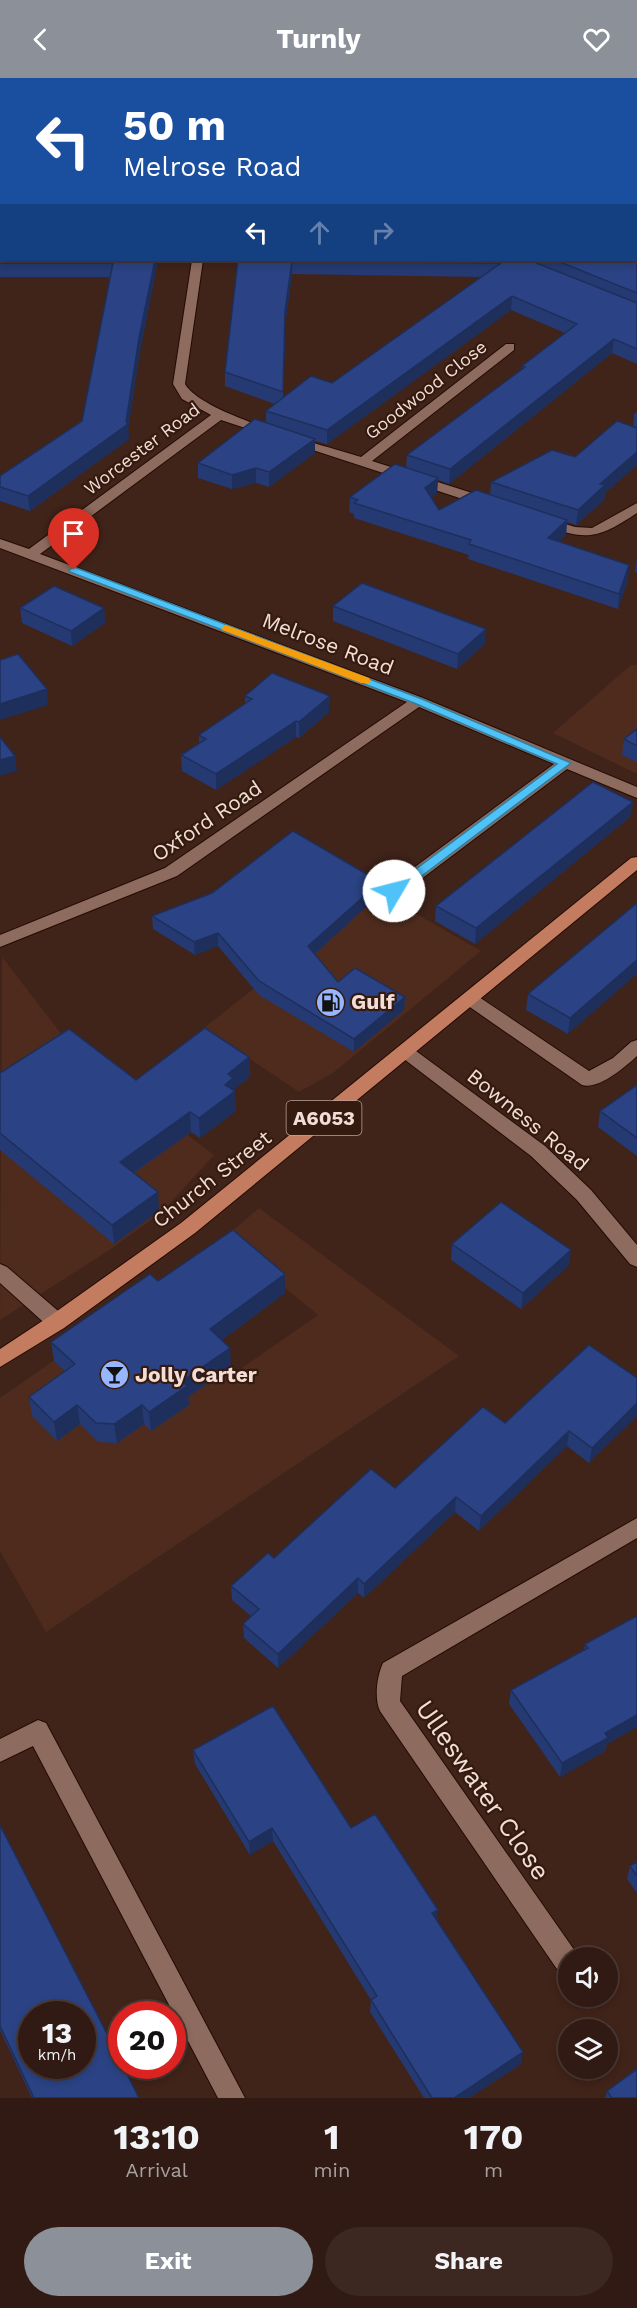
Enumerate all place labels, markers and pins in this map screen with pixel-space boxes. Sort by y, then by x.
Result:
pin [48,508,99,570]
fuel station icon: Gulf [314,986,346,1018]
place label: Gulf [351,989,395,1014]
bar icon: Jolly Carter [98,1359,130,1391]
place label: Jolly Carter [135,1362,257,1387]

